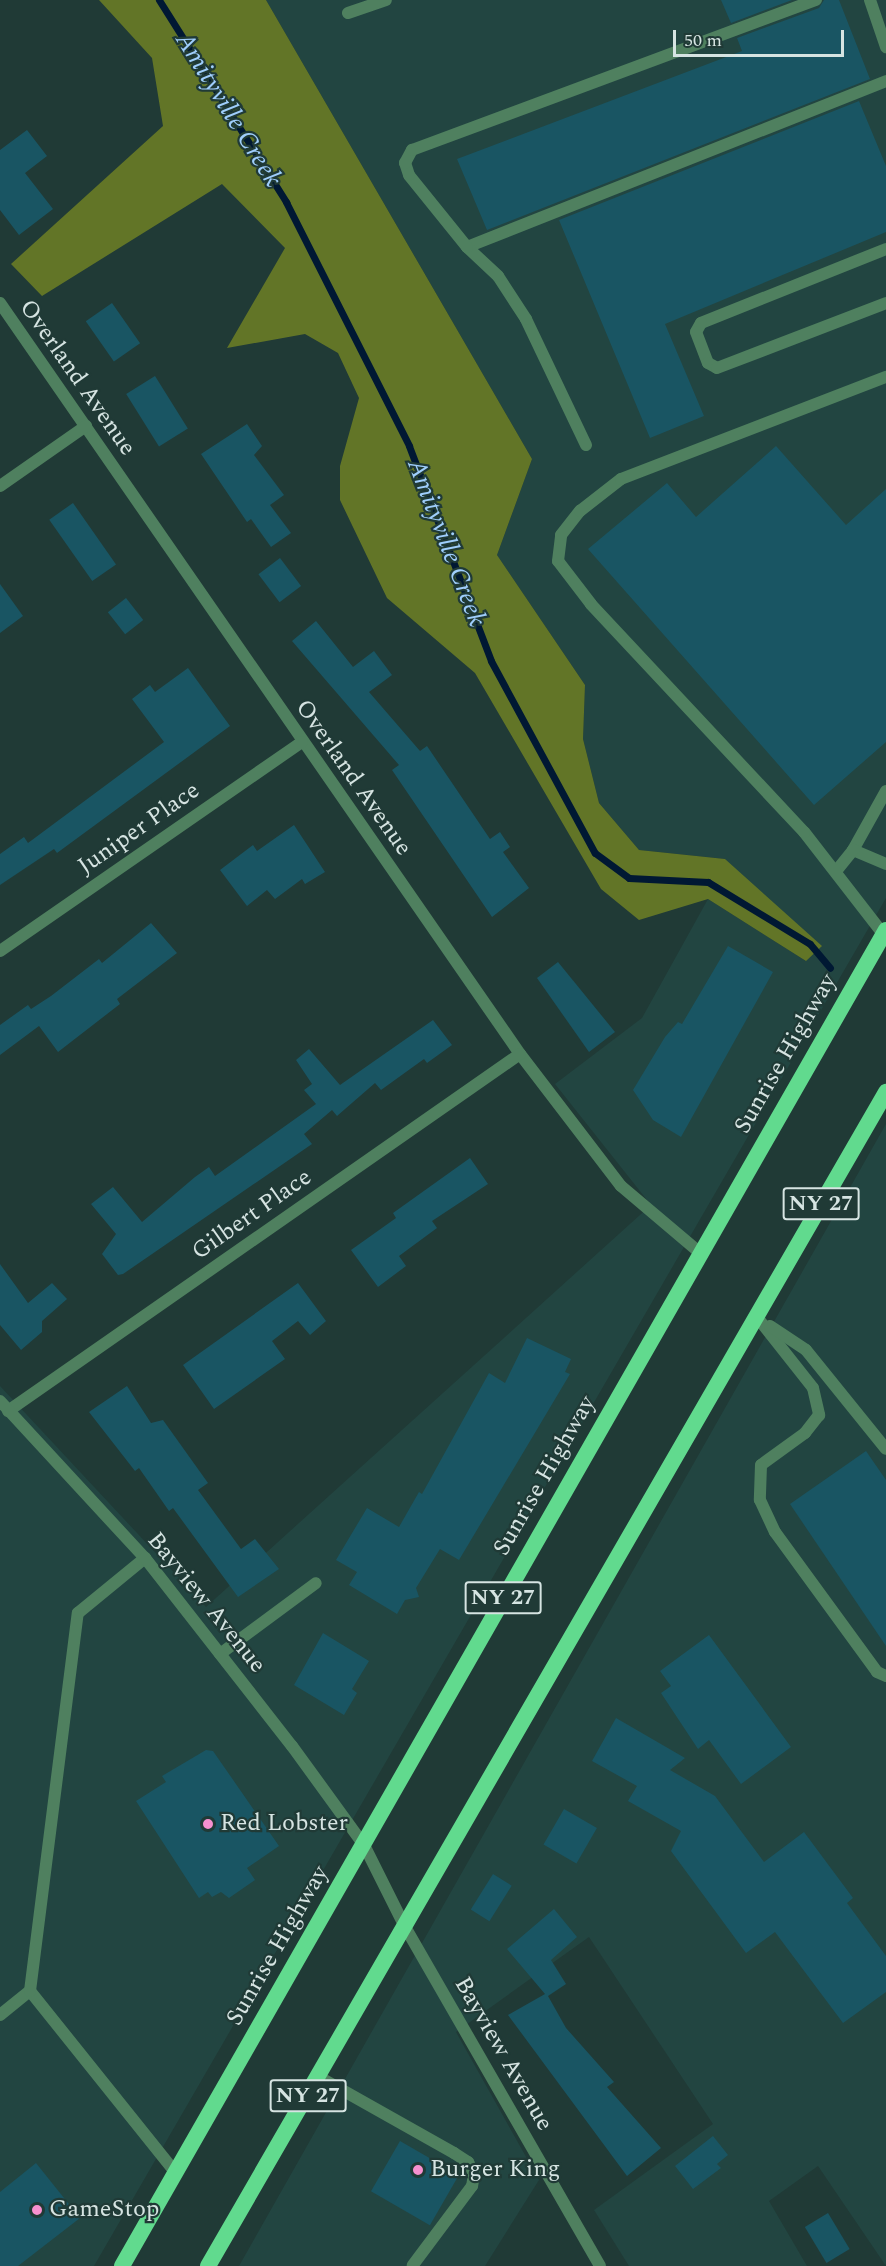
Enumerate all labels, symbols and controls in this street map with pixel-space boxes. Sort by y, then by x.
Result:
scale bar [676,18,847,56]
water label: Amityville Creek [168,27,288,193]
text: 50 m [684,27,722,54]
street label: Overland Avenue [12,294,142,462]
water label: Amityville Creek [400,455,492,631]
street label: Overland Avenue [288,694,418,862]
street label: Juniper Place [73,776,205,882]
street label: Sunrise Highway [729,969,843,1139]
street label: Gilbert Place [187,1163,317,1267]
road number: NY 27 [782,1185,860,1223]
street label: Sunrise Highway [488,1391,602,1561]
street label: Bayview Avenue [140,1527,272,1679]
road number: NY 27 [464,1579,542,1617]
place label: Red Lobster [220,1810,348,1838]
marker: Red Lobster [201,1817,215,1831]
street label: Sunrise Highway [221,1861,335,2031]
street label: Bayview Avenue [447,1972,559,2136]
road number: NY 27 [269,2077,347,2115]
place label: Burger King [430,2156,560,2184]
marker: Burger King [411,2163,425,2177]
place label: GameStop [49,2196,159,2224]
marker: GameStop [30,2203,44,2217]

